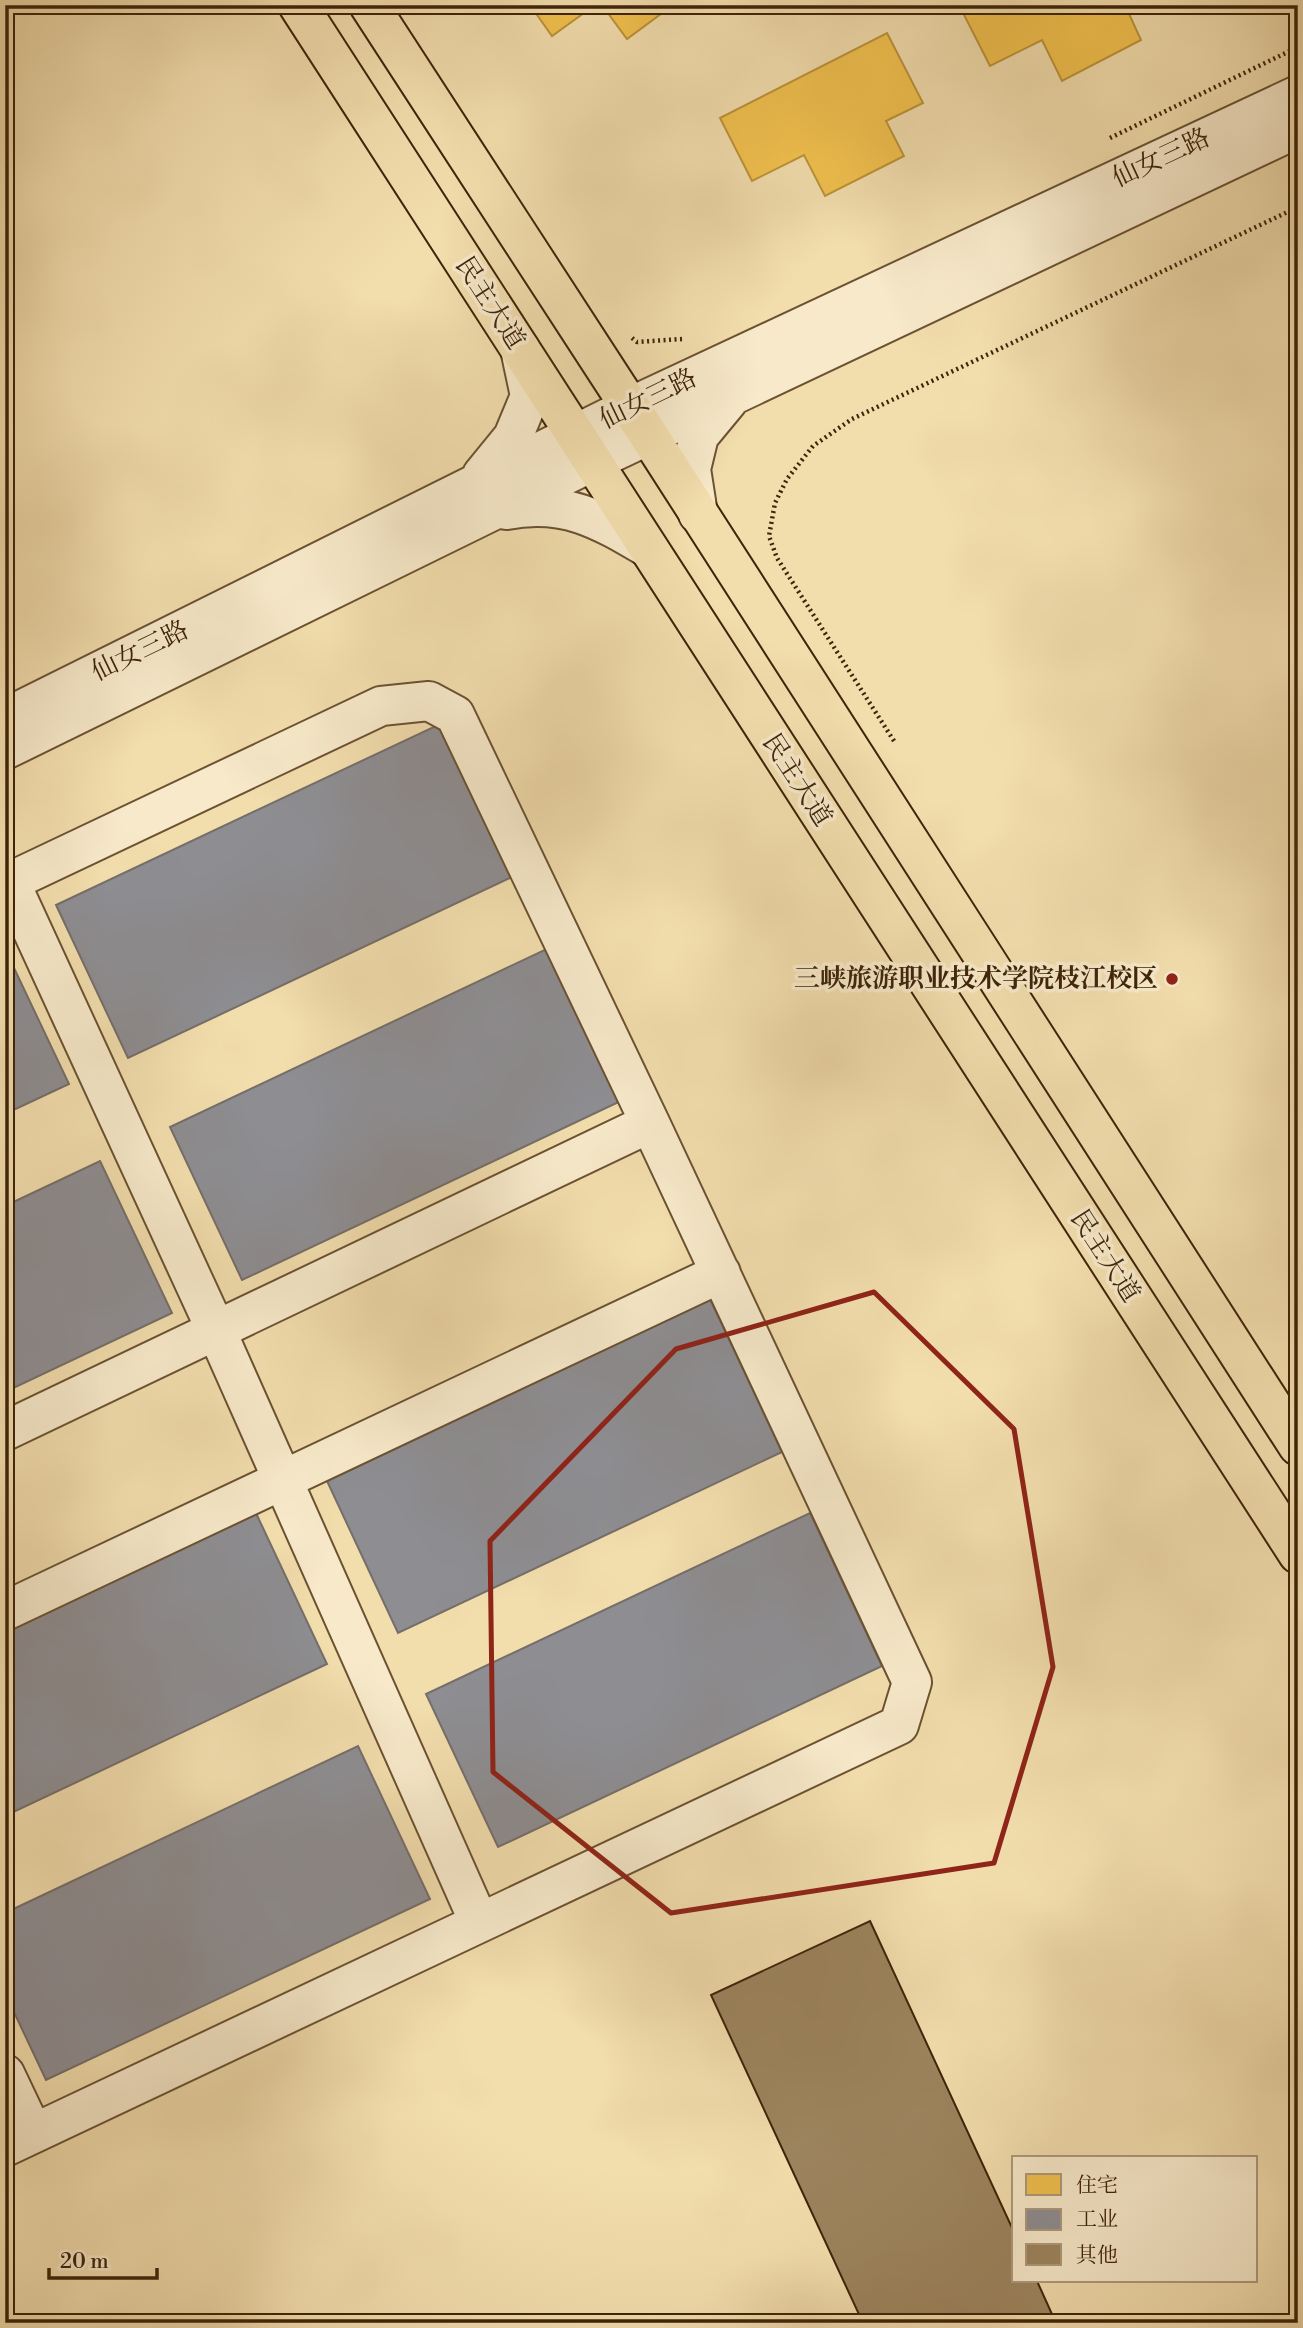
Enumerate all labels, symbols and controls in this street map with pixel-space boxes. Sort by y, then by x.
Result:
street label: 仙女三路 [1107,122,1215,194]
street label: 民主大道 [448,251,532,355]
street label: 仙女三路 [594,362,702,436]
street label: 仙女三路 [86,614,194,688]
street label: 民主大道 [755,728,839,832]
place label: 三峡旅游职业技术学院枝江校区 [794,963,1158,995]
marker: 三峡旅游职业技术学院枝江校区 [1164,971,1180,987]
street label: 民主大道 [1063,1204,1147,1308]
legend [1012,2156,1258,2282]
text: 住宅 [1076,2173,1118,2199]
text: 工业 [1076,2207,1118,2233]
scale bar [49,2237,158,2281]
text: 其他 [1076,2243,1118,2269]
text: 20 m [60,2249,109,2275]

